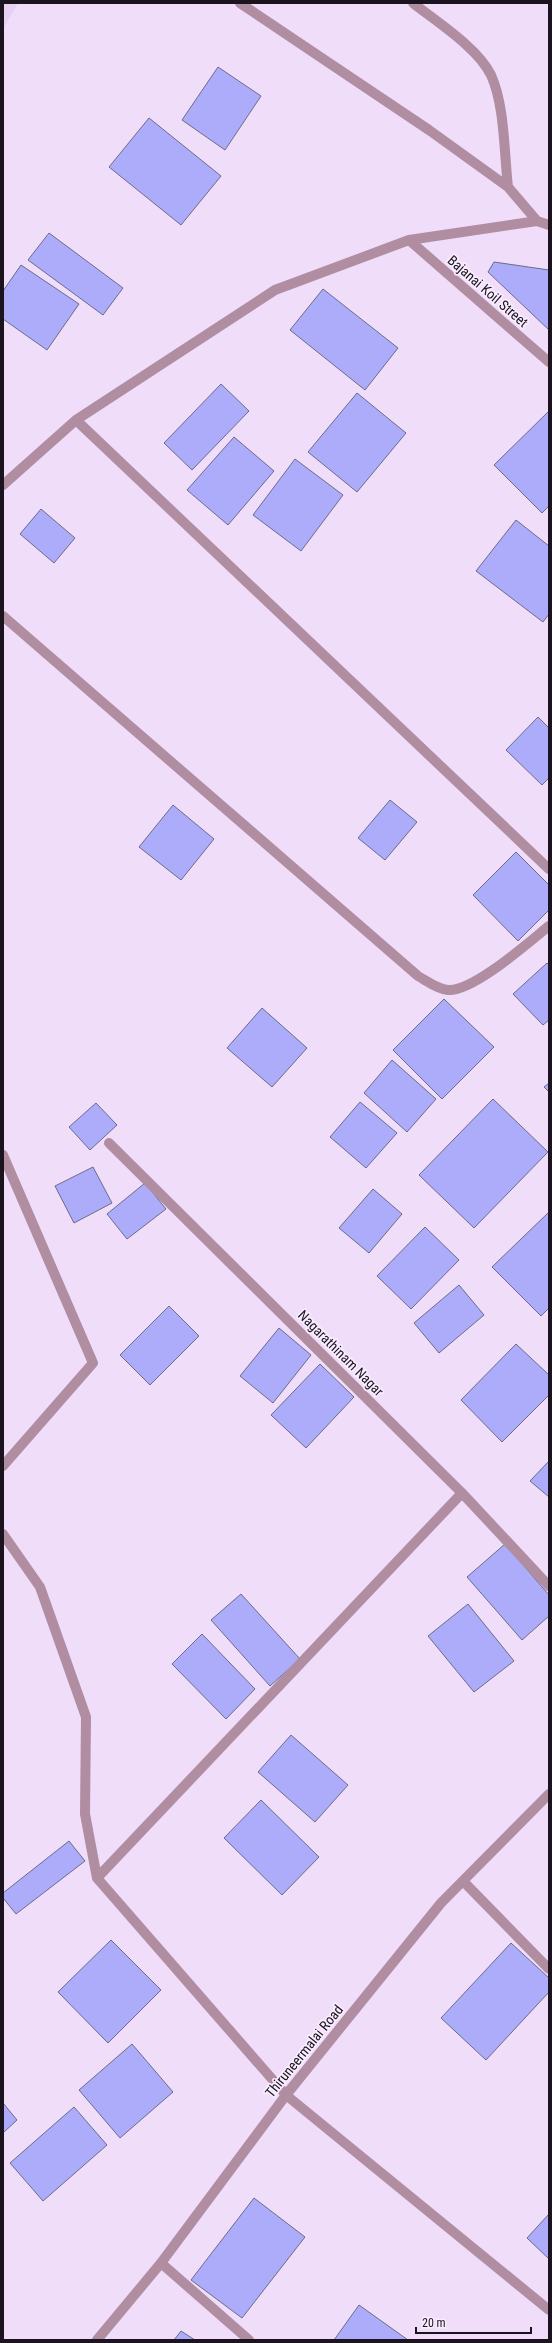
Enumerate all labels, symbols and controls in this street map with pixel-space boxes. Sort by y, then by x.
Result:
street label: Bajanai Koil Street [445,252,531,330]
street label: Nagarathinam Nagar [295,1307,387,1399]
street label: Thiruneermalai Road [262,2002,346,2100]
scale bar [416,2309,531,2335]
text: 20 m [422,2316,446,2330]

